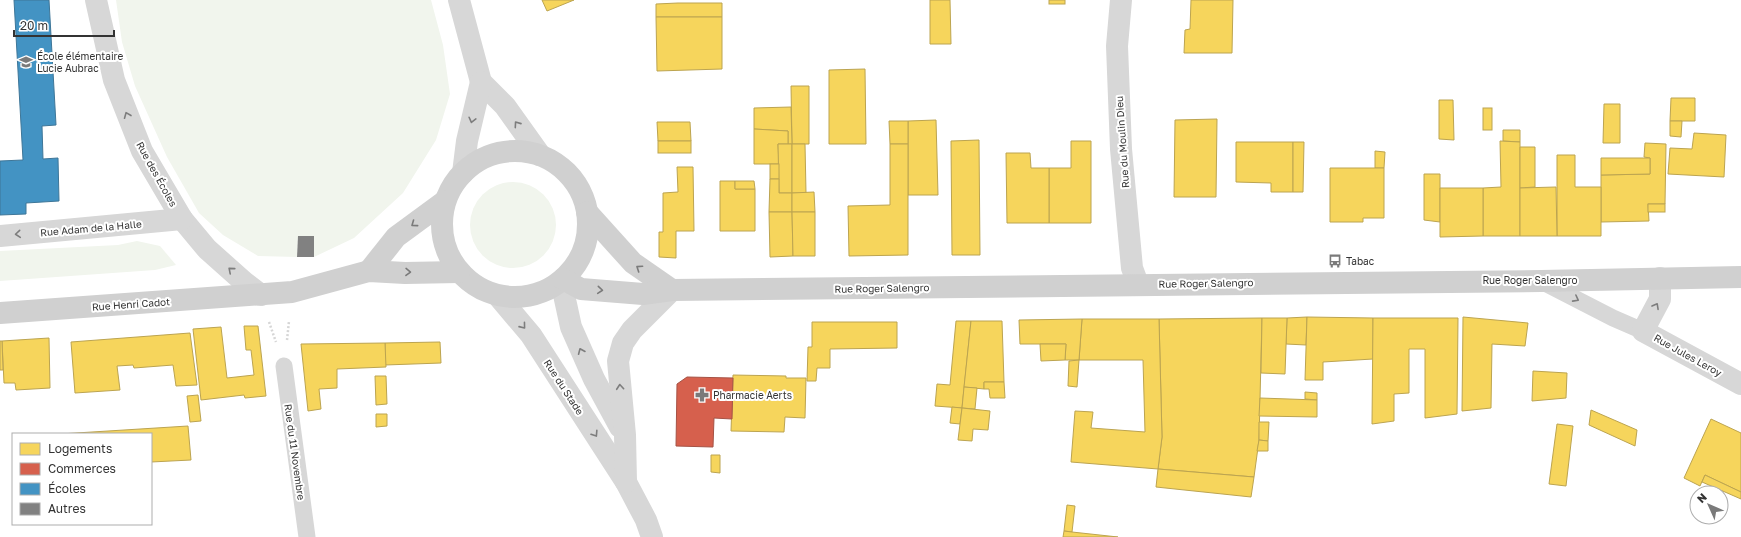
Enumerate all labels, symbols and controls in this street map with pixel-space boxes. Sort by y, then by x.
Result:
scale bar [14,12,114,38]
text: 20 m [20,18,48,33]
place label: École élémentaire Lucie Aubrac [37,50,123,74]
school or university icon: École élémentaire Lucie Aubrac [18,54,34,70]
street label: Rue du Moulin Dieu [1113,96,1131,188]
one-way arrow [124,111,132,118]
one-way arrow [468,116,477,123]
one-way arrow [515,121,522,128]
street label: Rue des Écoles [134,139,180,209]
street label: Rue Adam de la Halle [40,218,142,238]
one-way arrow [411,219,418,226]
one-way arrow [15,229,21,238]
bus stop icon: Tabac [1327,253,1343,269]
place label: Tabac [1346,255,1375,267]
one-way arrow [636,265,643,273]
one-way arrow [228,268,235,275]
one-way arrow [405,268,411,277]
street label: Rue Roger Salengro [1482,274,1578,286]
street label: Rue Roger Salengro [1158,276,1254,290]
street label: Rue Roger Salengro [834,281,930,295]
one-way arrow [597,286,603,295]
one-way arrow [1571,294,1579,302]
street label: Rue Henri Cadot [92,295,170,313]
one-way arrow [1652,303,1659,310]
one-way arrow [519,321,526,329]
street label: Rue Jules Leroy [1652,331,1724,379]
one-way arrow [578,347,586,354]
street label: Rue du Stade [542,357,586,417]
one-way arrow [616,384,625,390]
pharmacy icon: Pharmacie Aerts [694,387,710,403]
place label: Pharmacie Aerts [713,389,792,401]
street label: Rue du 11 Novembre [282,403,308,501]
one-way arrow [590,430,598,437]
legend [12,433,152,525]
text: Logements [48,441,112,456]
text: Commerces [48,461,116,476]
text: Écoles [48,481,86,496]
north arrow [1689,485,1729,525]
text: N [1694,490,1709,505]
text: Autres [48,501,86,516]

